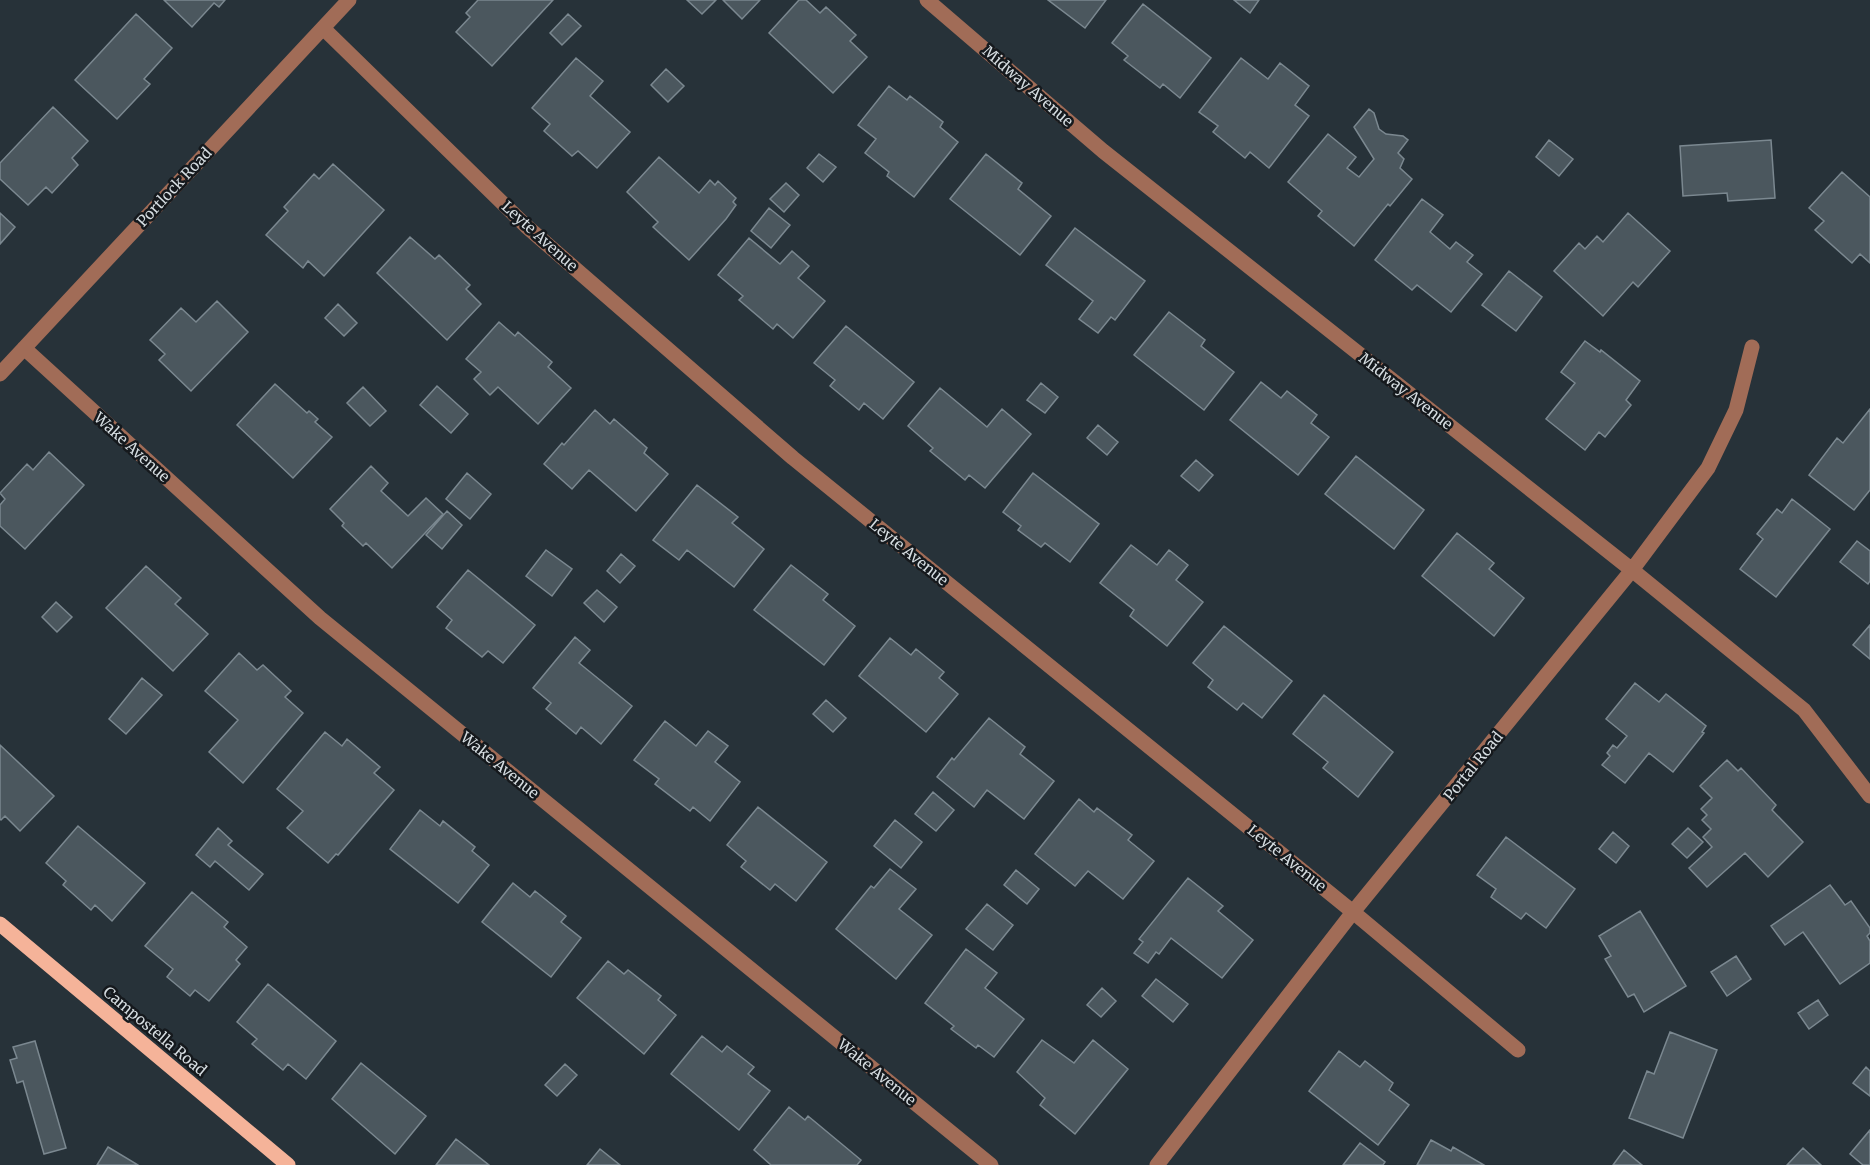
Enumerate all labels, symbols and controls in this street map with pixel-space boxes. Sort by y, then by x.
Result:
street label: Midway Avenue [979,41,1077,131]
street label: Portlock Road [132,143,216,231]
street label: Leyte Avenue [498,197,582,275]
street label: Midway Avenue [1355,348,1457,434]
street label: Wake Avenue [89,407,174,486]
street label: Leyte Avenue [866,514,952,590]
street label: Wake Avenue [456,727,543,803]
street label: Portal Road [1439,728,1507,804]
street label: Leyte Avenue [1244,820,1330,896]
street label: Campostella Road [100,982,210,1080]
street label: Wake Avenue [833,1034,920,1110]

